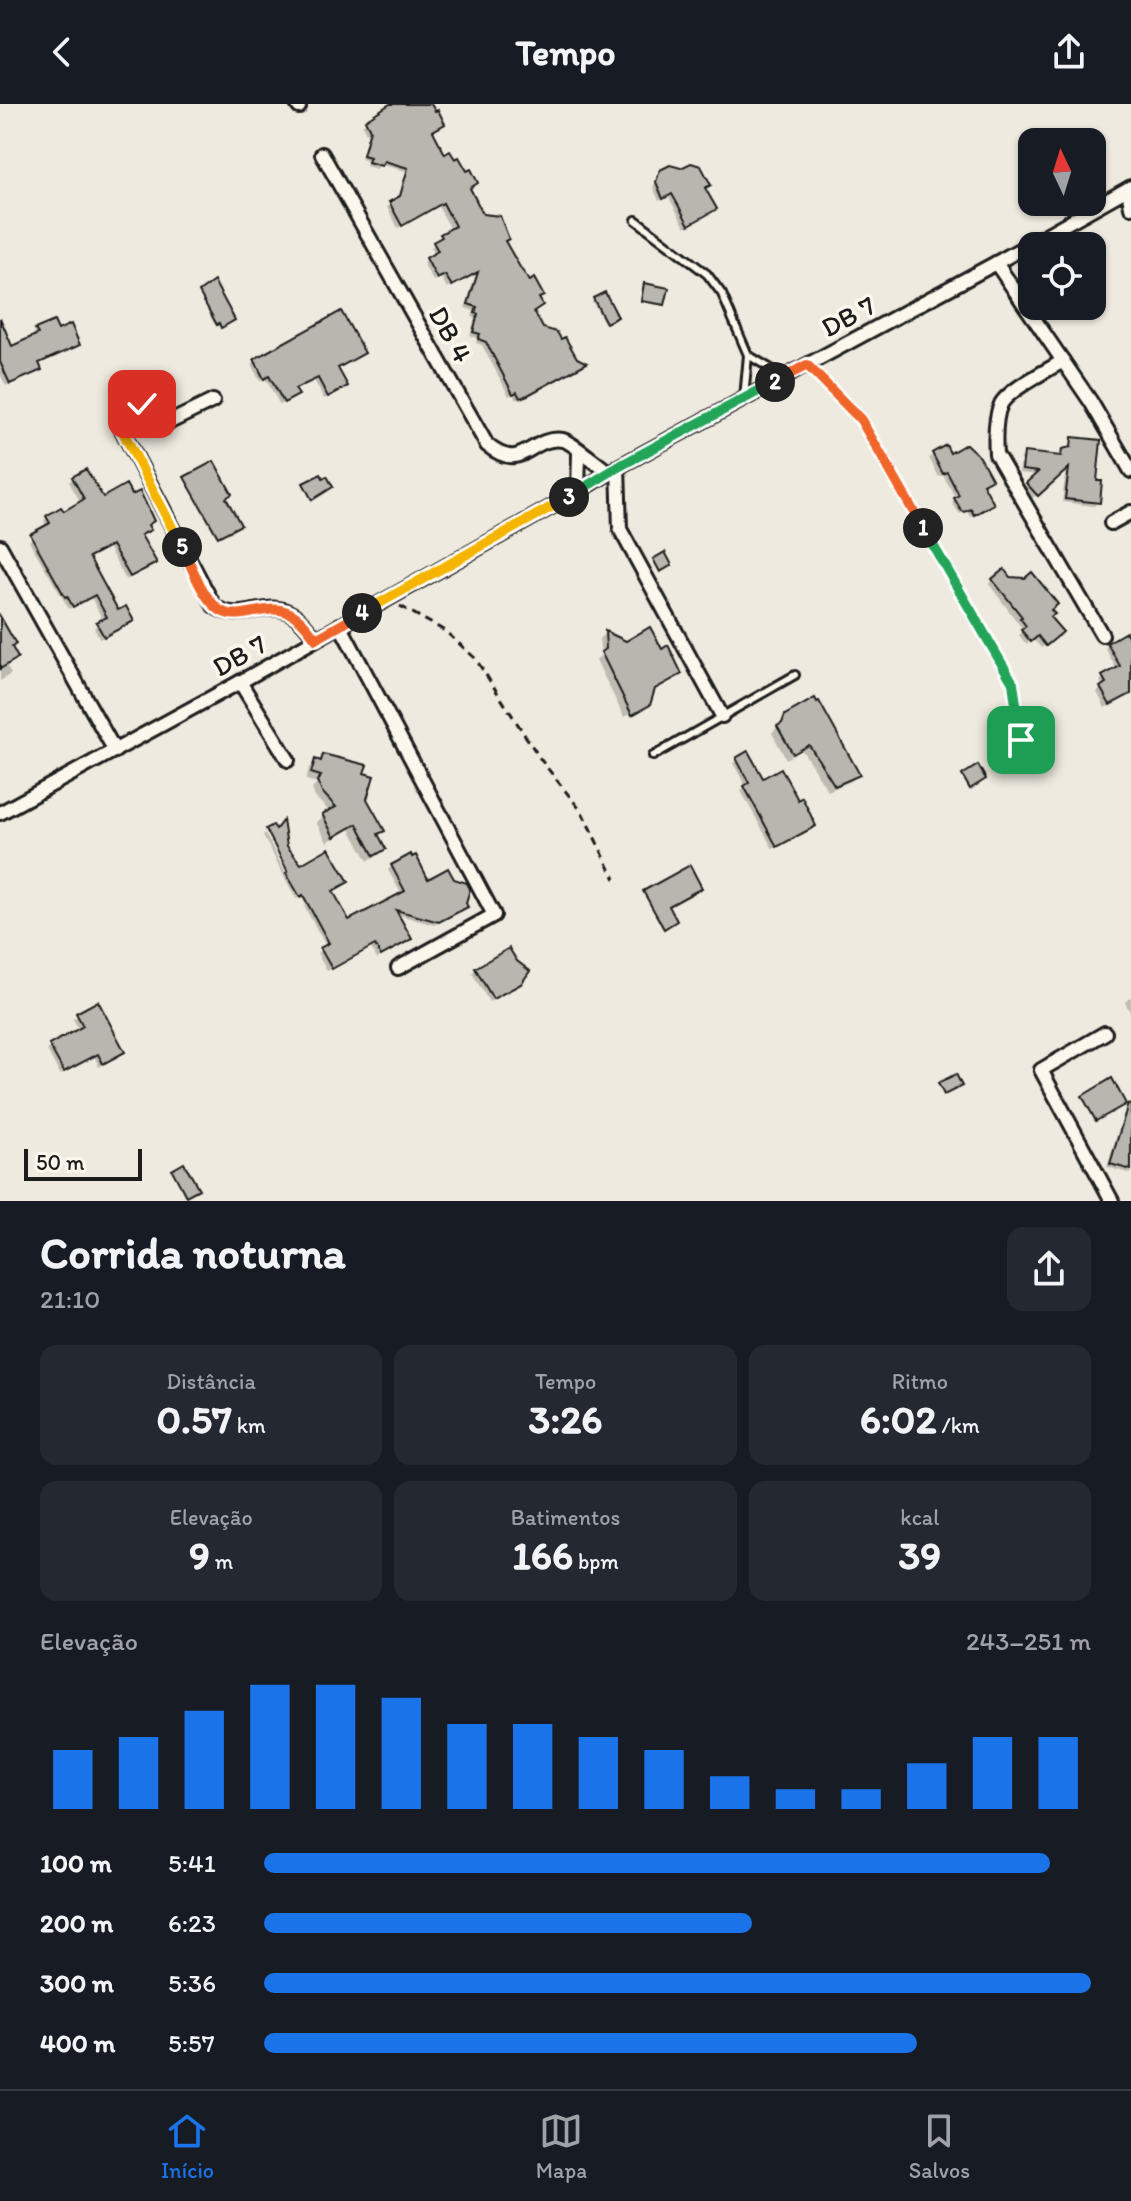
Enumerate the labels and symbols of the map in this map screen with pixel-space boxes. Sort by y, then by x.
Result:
north arrow [1018,128,1106,216]
street label: DB 7 [815,288,881,344]
street label: DB 4 [422,300,480,368]
pin: 2 [755,362,795,402]
pin [108,370,176,438]
pin: 3 [549,477,589,517]
pin: 1 [903,508,943,548]
pin: 5 [162,527,202,567]
pin: 4 [342,593,382,633]
street label: DB 7 [206,626,272,684]
pin [987,706,1055,774]
scale bar [24,1145,142,1181]

